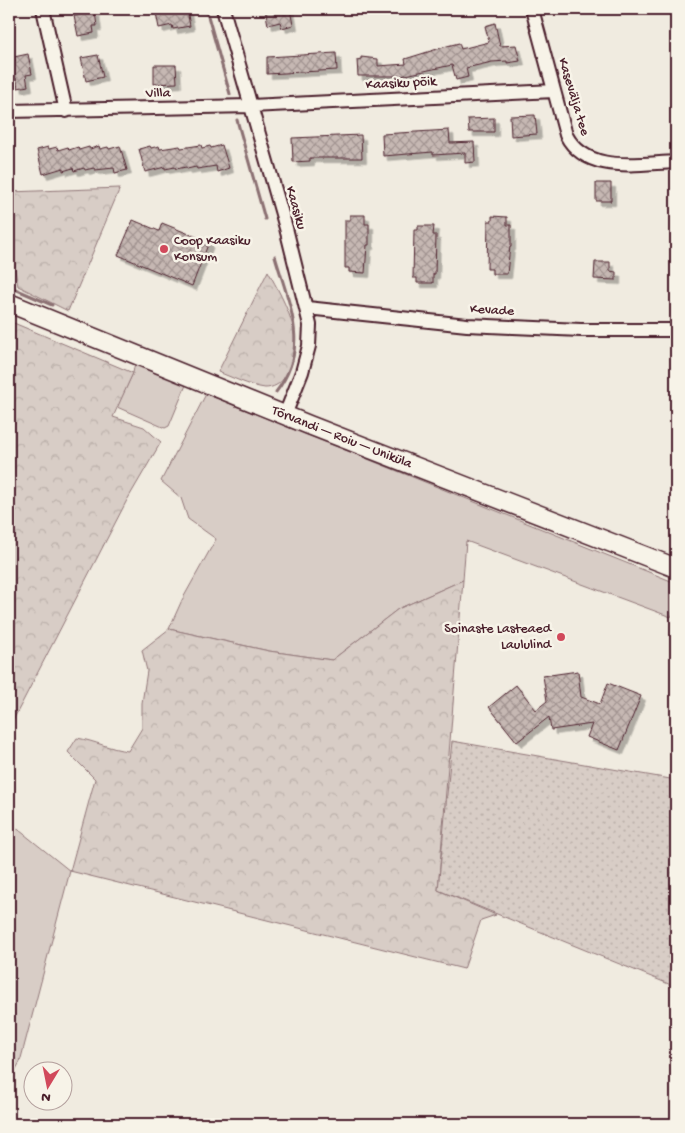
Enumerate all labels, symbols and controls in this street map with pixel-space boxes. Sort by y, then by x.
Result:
street label: Kasevälja tee [553,56,593,139]
street label: Kaasiku põik [365,74,439,94]
street label: Villa [144,85,172,103]
street label: Kaasiku [281,184,309,232]
place label: Coop Kaasiku Konsum [174,233,251,266]
marker: Coop Kaasiku Konsum [158,243,170,255]
street label: Kevade [469,301,515,321]
street label: Tõrvandi — Roiu — Uniküla [268,402,416,473]
place label: Soinaste Lasteaed Laululind [444,621,553,654]
marker: Soinaste Lasteaed Laululind [555,631,567,643]
north arrow [22,1060,72,1110]
text: N [40,1087,52,1106]

